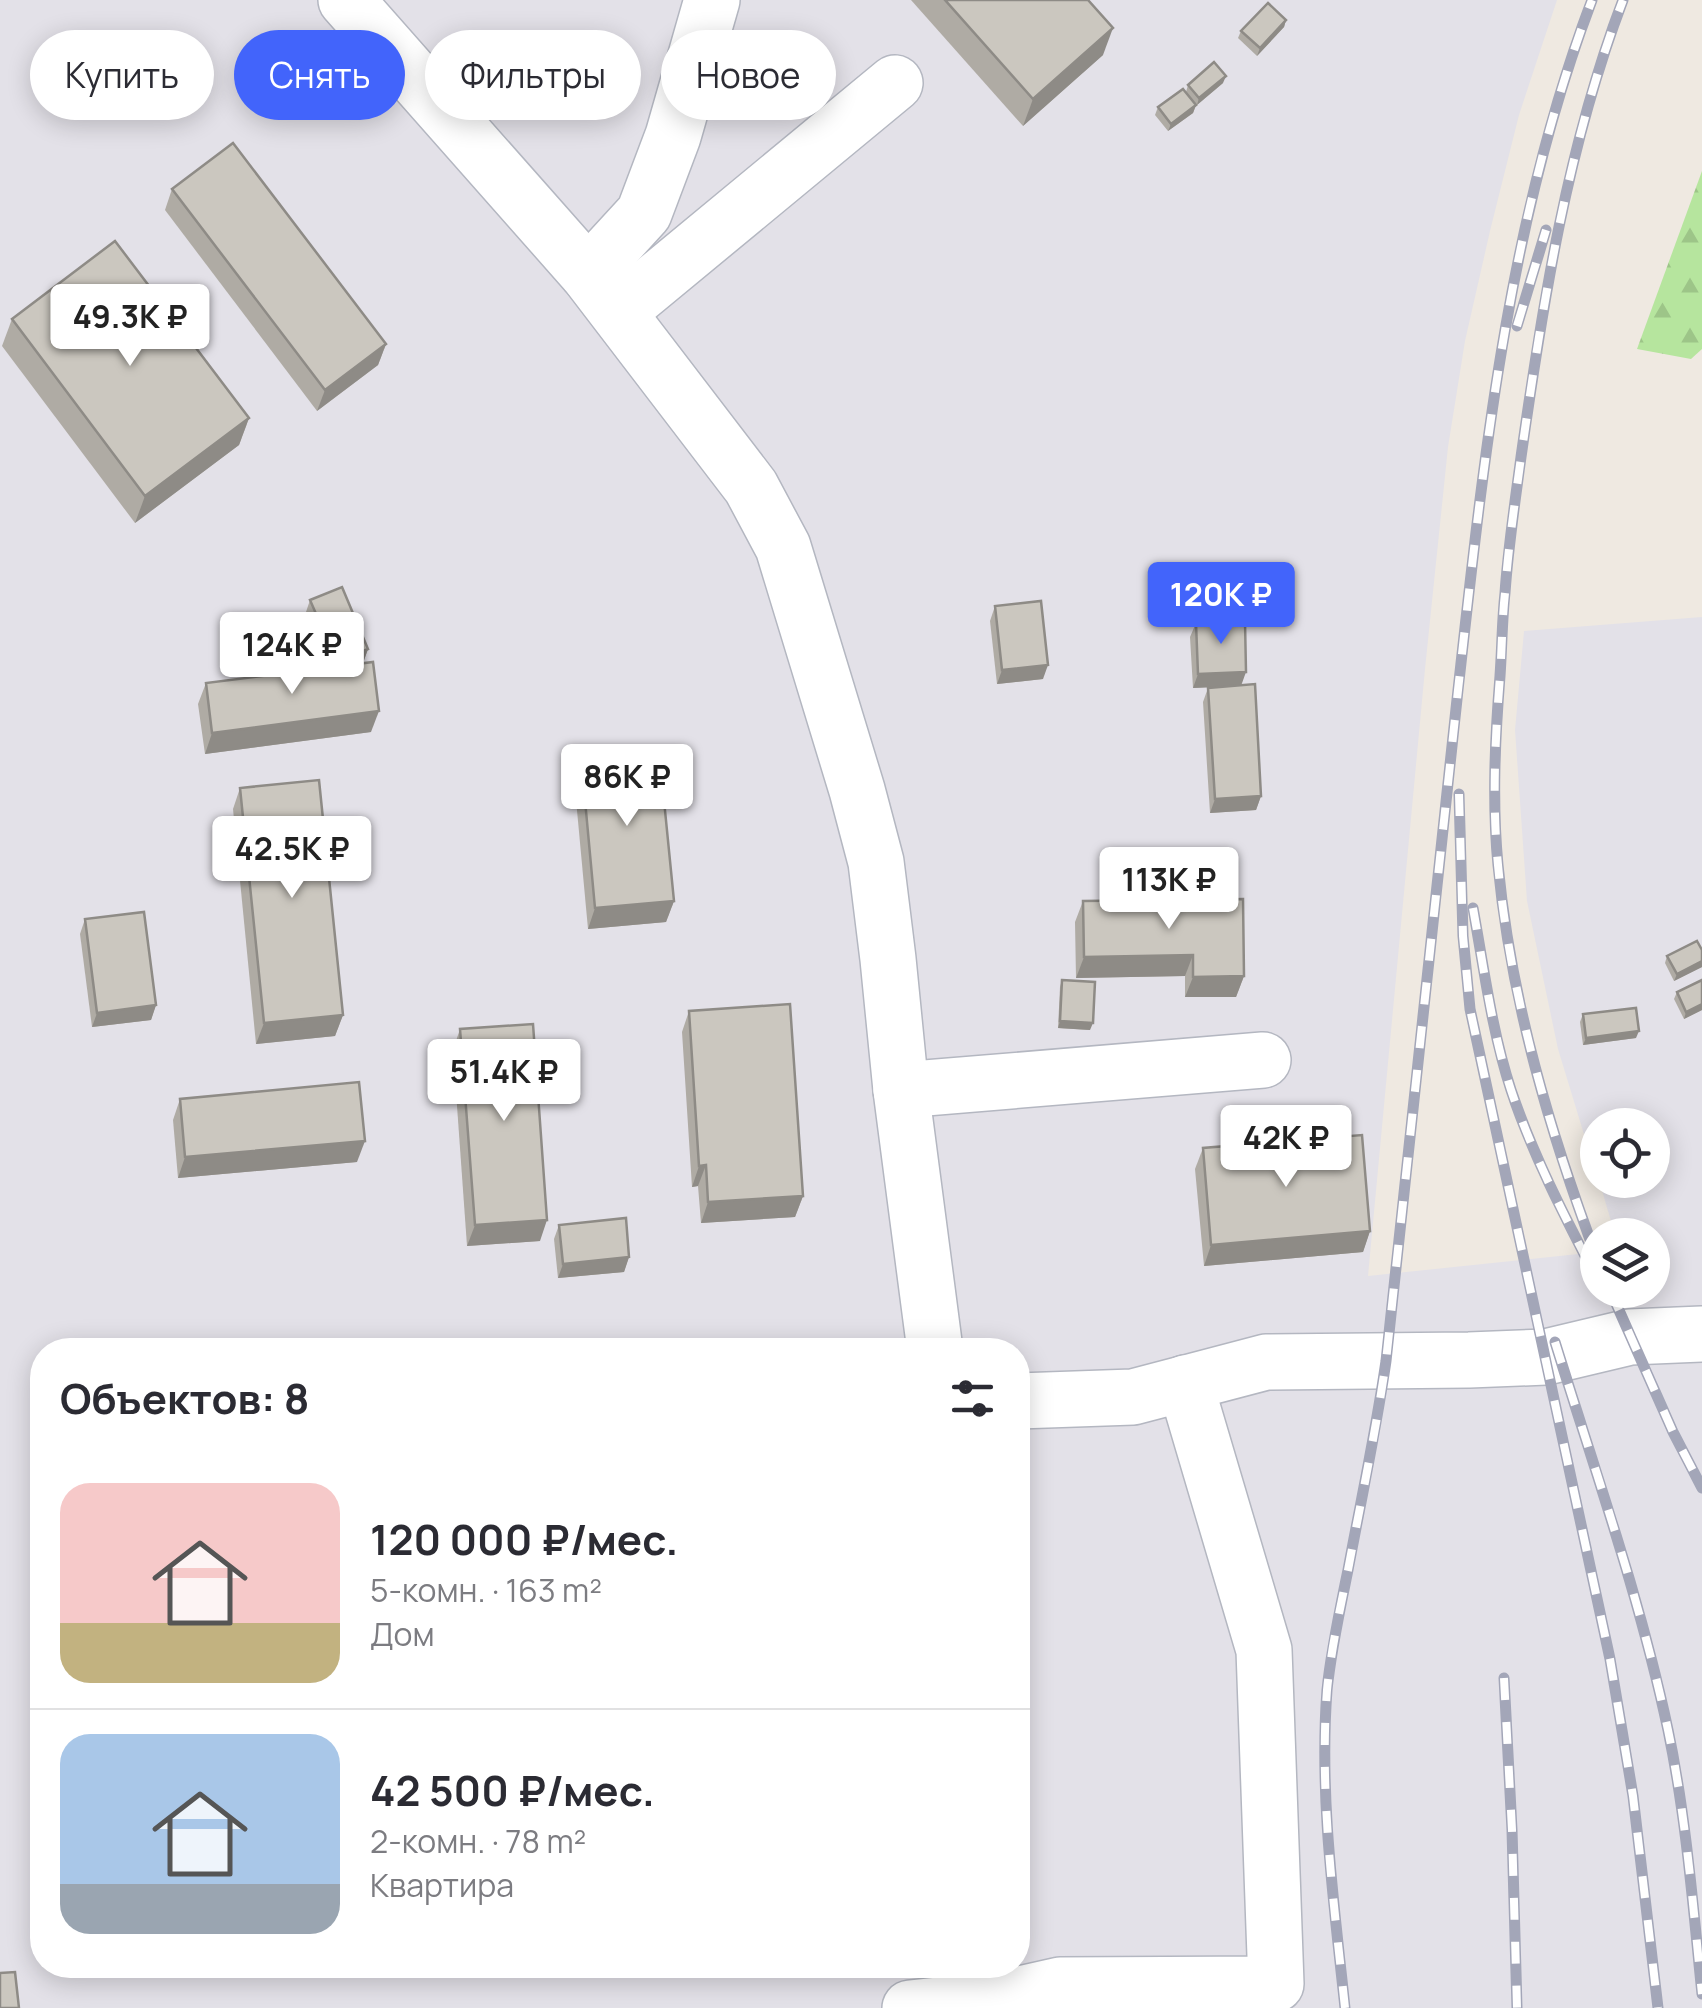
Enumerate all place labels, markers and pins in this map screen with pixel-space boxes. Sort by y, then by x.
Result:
pin: 49.3K ₽ [38,284,222,369]
pin: 120K ₽ [1140,562,1302,647]
pin: 124K ₽ [211,612,373,697]
pin: 86K ₽ [557,744,697,829]
pin: 42.5K ₽ [200,816,384,901]
pin: 113K ₽ [1088,847,1250,932]
pin: 51.4K ₽ [412,1039,596,1124]
pin: 42K ₽ [1216,1105,1356,1190]

